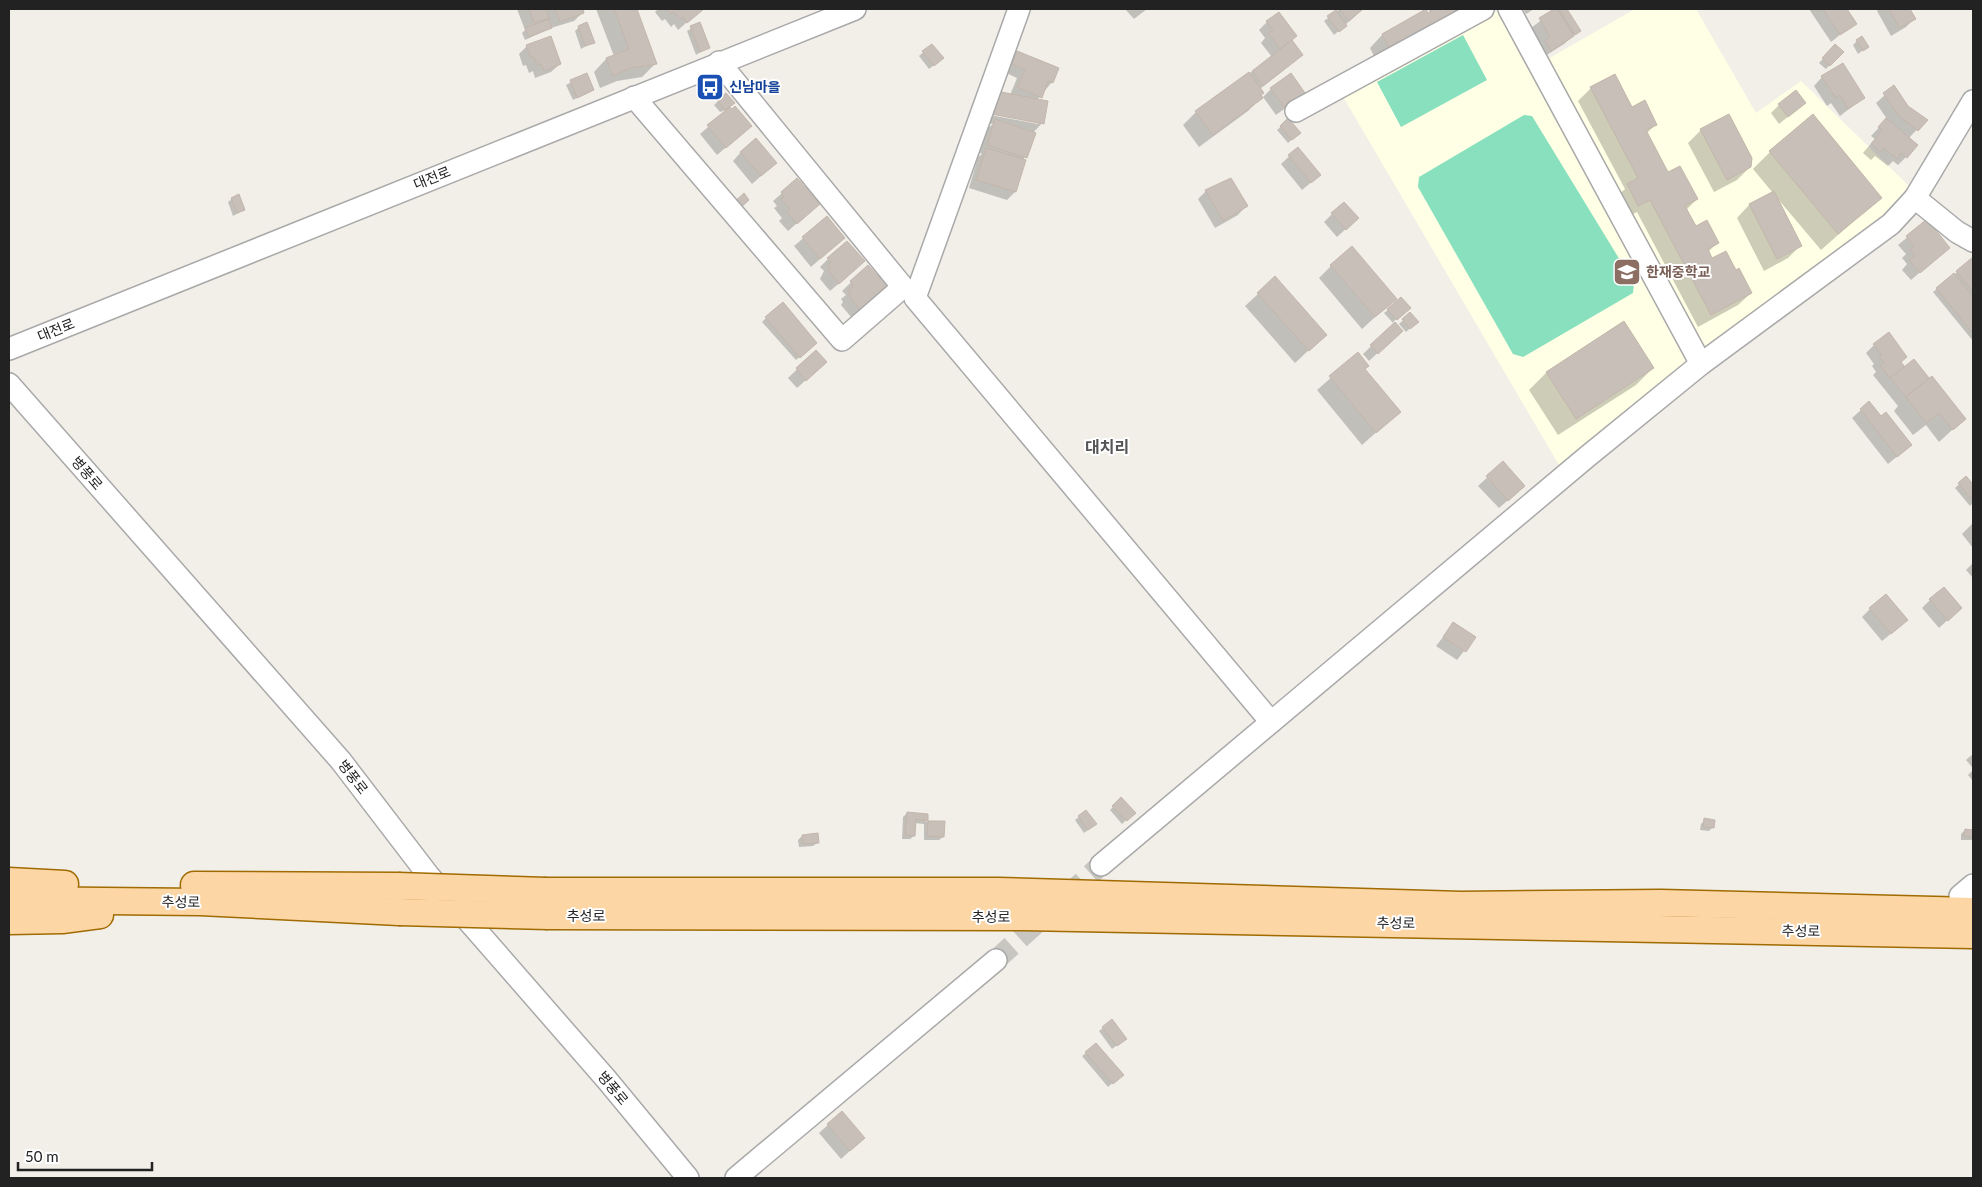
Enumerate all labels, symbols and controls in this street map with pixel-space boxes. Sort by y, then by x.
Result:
bus stop icon: 신남마을 [695,72,725,102]
place label: 신남마을 [729,78,781,95]
street label: 대전로 [411,162,453,193]
school or university icon: 한재중학교 [1612,257,1642,287]
place label: 한재중학교 [1646,263,1711,280]
street label: 대전로 [35,314,77,345]
district label: 대치리 [1085,437,1129,456]
street label: 병풍로 [68,453,107,493]
street label: 병풍로 [335,756,372,797]
street label: 추성로 [162,893,201,910]
street label: 추성로 [567,907,605,924]
street label: 추성로 [972,908,1010,925]
street label: 추성로 [1377,914,1416,931]
street label: 추성로 [1782,922,1821,939]
street label: 병풍로 [594,1067,632,1108]
scale bar [18,1140,151,1172]
text: 50 m [25,1147,59,1165]

